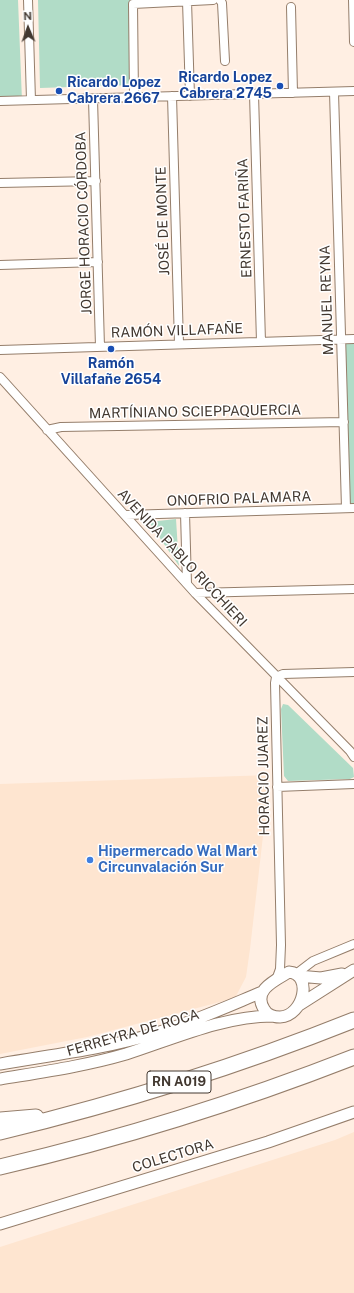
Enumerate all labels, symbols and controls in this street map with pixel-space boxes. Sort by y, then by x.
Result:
north arrow [8,8,48,48]
text: N [23,10,32,22]
place label: Ricardo Lopez Cabrera 2745 [178,70,272,102]
place label: Ricardo Lopez Cabrera 2667 [67,75,161,108]
marker: Ricardo Lopez Cabrera 2745 [275,81,285,91]
marker: Ricardo Lopez Cabrera 2667 [54,86,64,96]
street label: JORGE HORACIO CÓRDOBA [72,131,96,315]
street label: ERNESTO FARIÑA [235,158,255,278]
street label: JOSÉ DE MONTE [153,166,173,276]
street label: MANUEL REYNA [317,245,337,355]
street label: RAMÓN VILLAFAÑE [111,320,243,342]
marker: Ramón Villafañe 2654 [106,344,116,354]
place label: Ramón Villafañe 2654 [61,356,161,388]
street label: MARTÍNIANO SCIEPPAQUERCIA [89,402,301,422]
street label: AVENIDA PABLO RICCHIERI [114,486,250,630]
street label: ONOFRIO PALAMARA [166,488,312,510]
street label: HORACIO JUAREZ [255,716,273,836]
place label: Hipermercado Wal Mart Circunvalación Sur [98,844,257,876]
marker: Hipermercado Wal Mart Circunvalación Sur [85,855,95,865]
street label: FERREYRA DE ROCA [65,1006,201,1060]
road number: RN A019 [147,1071,211,1093]
street label: COLECTORA [130,1136,216,1176]

